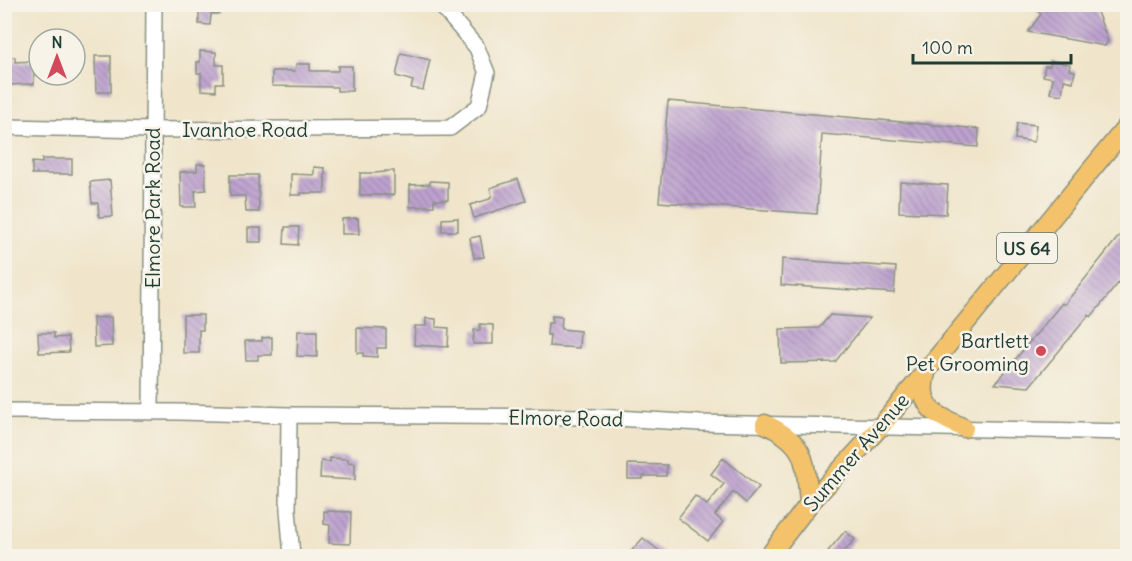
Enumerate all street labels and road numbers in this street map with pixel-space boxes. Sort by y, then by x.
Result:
street label: Ivanhoe Road [182,117,308,142]
street label: Elmore Park Road [140,127,165,289]
road number: US 64 [997,233,1057,263]
street label: Summer Avenue [798,388,914,516]
street label: Elmore Road [508,404,624,432]

